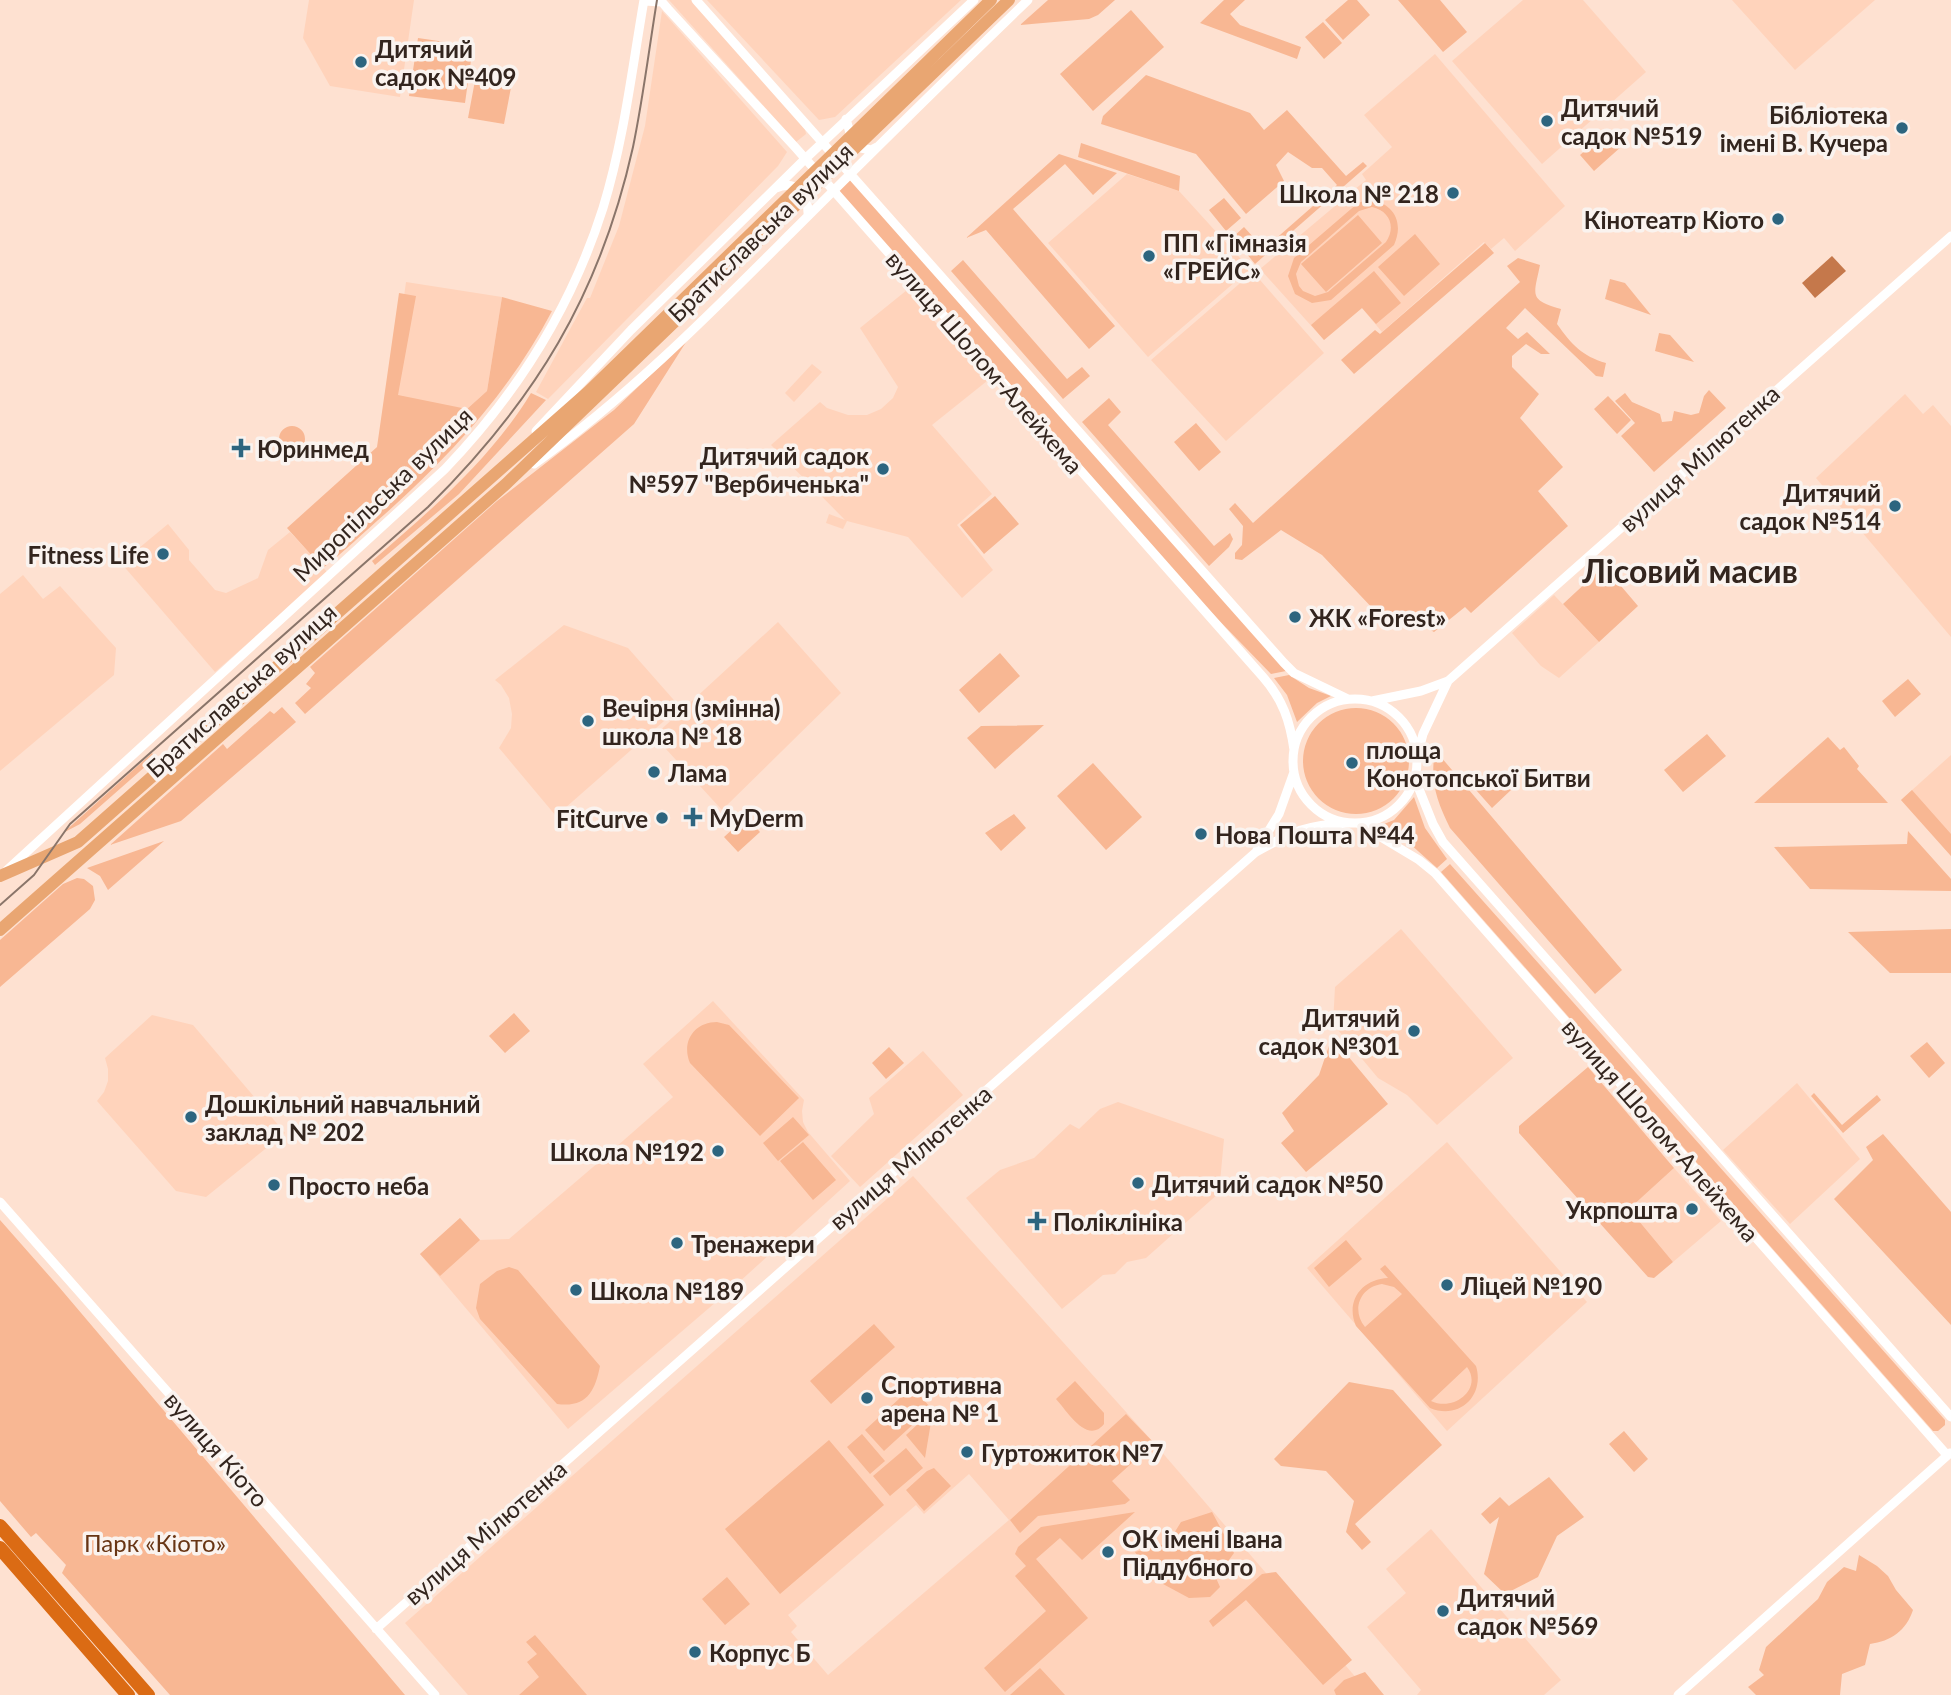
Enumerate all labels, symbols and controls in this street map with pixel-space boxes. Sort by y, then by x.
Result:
place label: Дитячий садок №409 [375,34,516,91]
marker: Дитячий садок №409 [353,54,369,70]
place label: Дитячий садок №519 [1561,93,1702,150]
place label: Бібліотека імені В. Кучера [1720,100,1888,157]
marker: Дитячий садок №519 [1539,113,1555,129]
marker: Бібліотека імені В. Кучера [1894,120,1910,136]
street label: Братиславська вулиця [662,136,858,328]
place label: Школа № 218 [1279,179,1439,208]
marker: Школа № 218 [1445,185,1461,201]
place label: Кінотеатр Кіото [1584,205,1764,234]
marker: Кінотеатр Кіото [1770,211,1786,227]
place label: ПП «Гімназія «ГРЕЙС» [1163,228,1307,285]
street label: вулиця Шолом-Алейхема [880,245,1090,479]
marker: ПП «Гімназія «ГРЕЙС» [1141,248,1157,264]
street label: вулиця Мілютенка [1613,378,1785,538]
street label: Миропільська вулиця [286,401,478,587]
place label: Юринмед [257,434,369,463]
marker: Юринмед [231,438,251,458]
place label: Дитячий садок №597 "Вербиченька" [628,441,869,498]
marker: Дитячий садок №597 "Вербиченька" [875,461,891,477]
place label: Дитячий садок №514 [1740,478,1881,535]
marker: Дитячий садок №514 [1887,498,1903,514]
place label: Fitness Life [27,540,149,569]
marker: Fitness Life [155,546,171,562]
district label: Лісовий масив [1581,551,1798,590]
street label: Братиславська вулиця [140,597,342,783]
place label: ЖК «Forest» [1309,603,1446,632]
marker: ЖК «Forest» [1287,609,1303,625]
place label: Вечірня (змінна) школа № 18 [602,693,780,750]
marker: Вечірня (змінна) школа № 18 [580,713,596,729]
place label: площа Конотопської Битви [1366,735,1591,792]
marker: площа Конотопської Битви [1344,755,1360,771]
place label: Лама [667,758,727,787]
marker: Лама [646,764,662,780]
place label: MyDerm [709,803,804,832]
place label: FitCurve [556,804,648,833]
marker: MyDerm [683,807,703,827]
marker: FitCurve [654,810,670,826]
place label: Нова Пошта №44 [1215,820,1415,849]
marker: Нова Пошта №44 [1193,826,1209,842]
place label: Дитячий садок №301 [1259,1003,1400,1060]
street label: вулиця Шолом-Алейхема [1556,1013,1766,1247]
marker: Дитячий садок №301 [1406,1023,1422,1039]
street label: вулиця Мілютенка [823,1079,997,1235]
place label: Дошкільний навчальний заклад № 202 [205,1089,481,1146]
marker: Дошкільний навчальний заклад № 202 [183,1109,199,1125]
place label: Школа №192 [550,1137,704,1166]
marker: Школа №192 [710,1143,726,1159]
place label: Дитячий садок №50 [1152,1169,1383,1198]
place label: Просто неба [288,1171,429,1200]
marker: Дитячий садок №50 [1130,1175,1146,1191]
marker: Просто неба [266,1177,282,1193]
place label: Укрпошта [1565,1195,1678,1224]
marker: Укрпошта [1684,1201,1700,1217]
place label: Поліклініка [1053,1207,1183,1236]
marker: Поліклініка [1027,1211,1047,1231]
place label: Тренажери [691,1229,815,1258]
marker: Тренажери [669,1235,685,1251]
place label: Ліцей №190 [1460,1271,1602,1300]
place label: Школа №189 [590,1276,744,1305]
marker: Ліцей №190 [1439,1277,1455,1293]
marker: Школа №189 [568,1282,584,1298]
place label: Спортивна арена № 1 [881,1370,1002,1427]
street label: вулиця Кіото [159,1385,275,1513]
marker: Спортивна арена № 1 [859,1390,875,1406]
place label: Гуртожиток №7 [981,1438,1164,1467]
marker: Гуртожиток №7 [959,1444,975,1460]
street label: вулиця Мілютенка [398,1454,572,1610]
place label: ОК імені Івана Піддубного [1122,1524,1283,1581]
park label: Парк «Кіото» [84,1528,226,1557]
marker: ОК імені Івана Піддубного [1100,1544,1116,1560]
place label: Дитячий садок №569 [1457,1583,1598,1640]
marker: Дитячий садок №569 [1435,1603,1451,1619]
place label: Корпус Б [709,1638,811,1667]
marker: Корпус Б [687,1644,703,1660]

